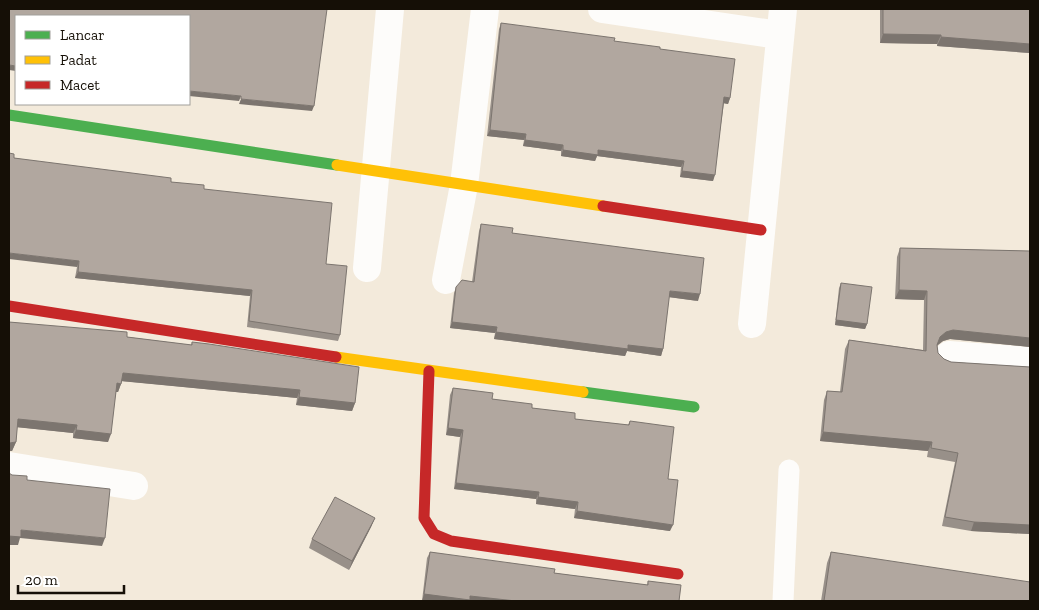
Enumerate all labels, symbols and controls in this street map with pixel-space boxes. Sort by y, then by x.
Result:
legend [15,15,190,105]
text: Lancar [60,26,105,44]
text: Padat [60,51,97,69]
text: Macet [60,76,100,94]
scale bar [18,562,124,594]
text: 20 m [25,571,58,589]

